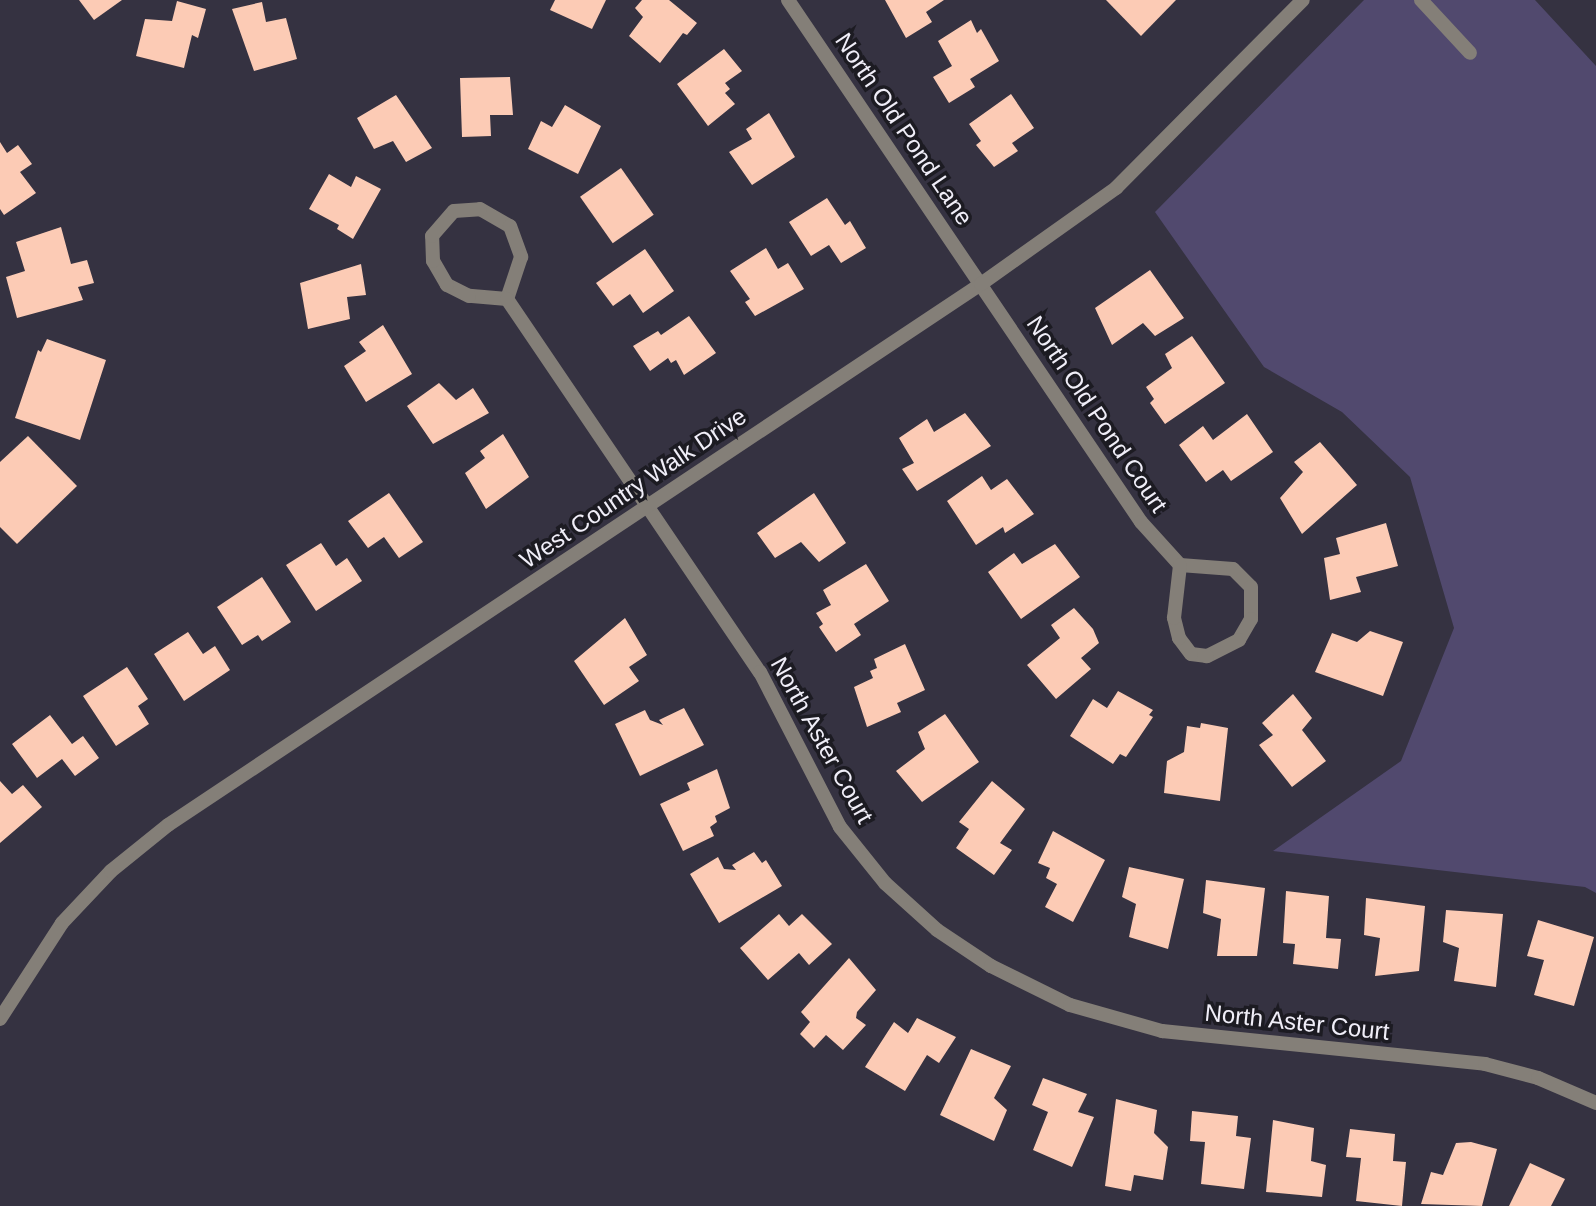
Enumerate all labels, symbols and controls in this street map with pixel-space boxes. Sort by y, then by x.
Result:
street label: North Old Pond Lane [829,27,979,231]
street label: North Old Pond Court [1021,310,1173,518]
street label: West Country Walk Drive [514,401,752,575]
street label: North Aster Court [764,651,880,829]
street label: North Aster Court [1203,998,1391,1046]

